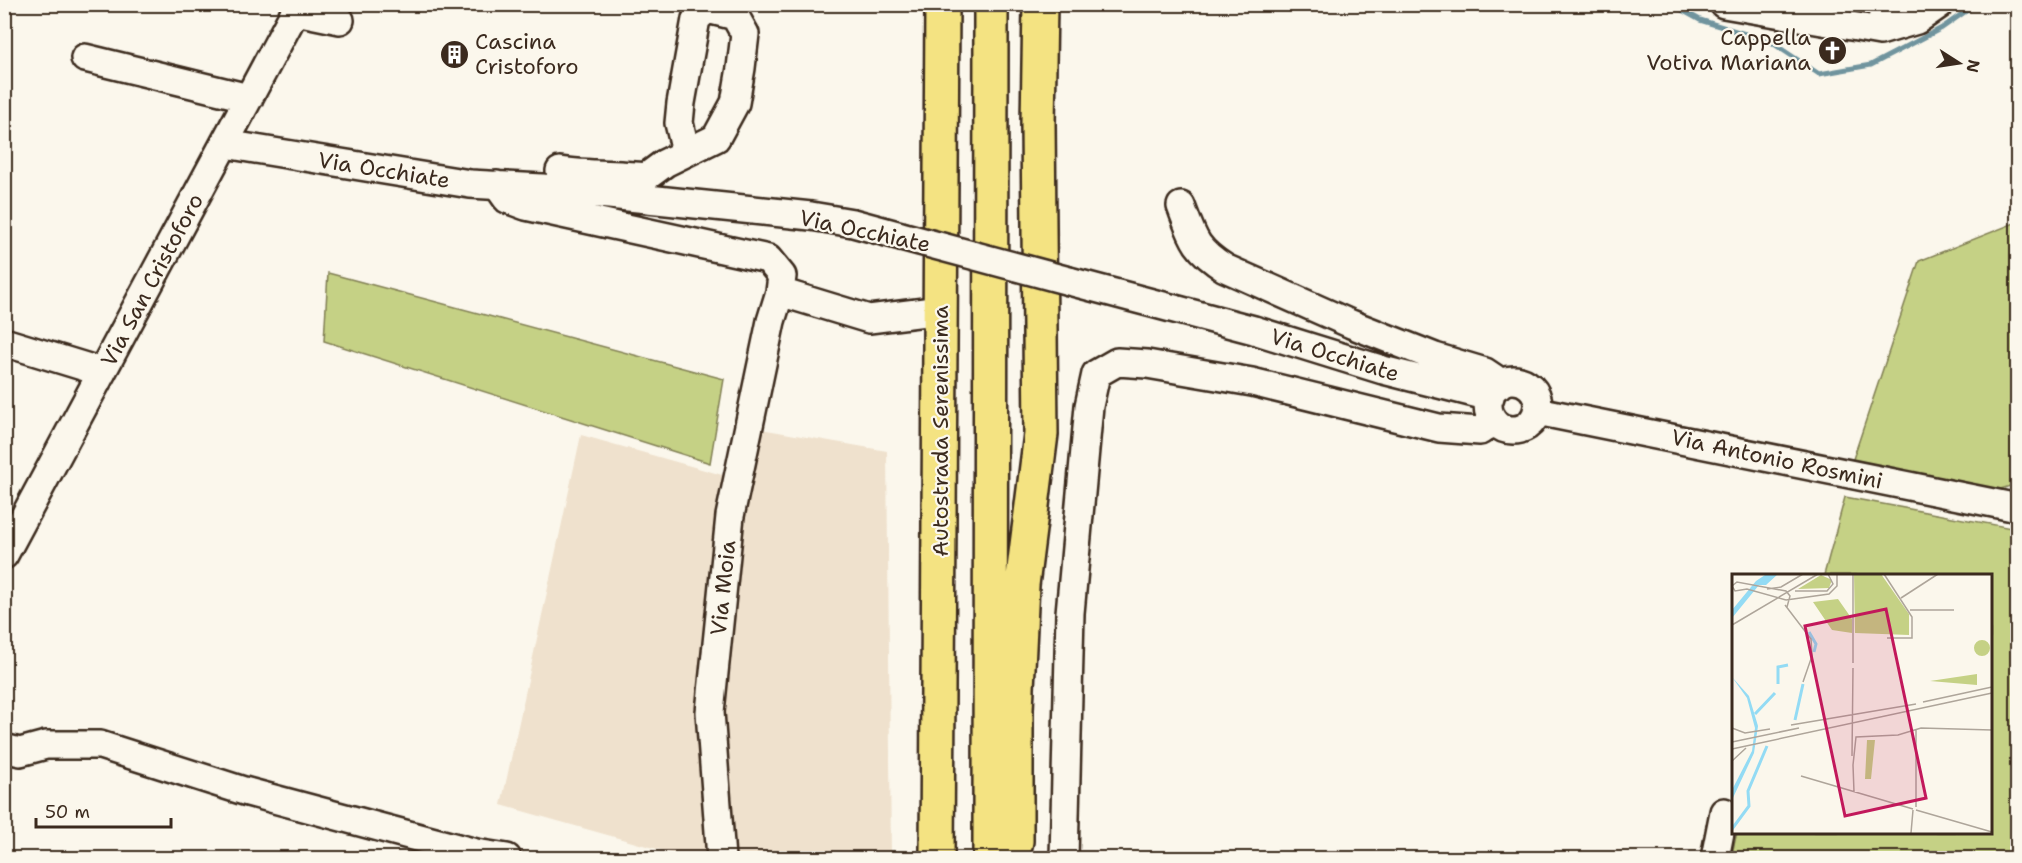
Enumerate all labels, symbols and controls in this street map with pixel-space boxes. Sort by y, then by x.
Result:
place label: Cappella Votiva Mariana [1646,23,1811,77]
place label: Cascina Cristoforo [475,27,579,81]
north arrow [1929,33,1989,93]
church icon: Cappella Votiva Mariana [1816,34,1848,66]
building icon: Cascina Cristoforo [438,38,470,70]
text: N [1962,58,1985,74]
street label: Via Occhiate [316,145,452,195]
street label: Via San Cristoforo [94,188,210,372]
street label: Via Occhiate [797,203,933,259]
street label: Autostrada Serenissima [926,305,955,557]
street label: Via Occhiate [1267,322,1403,388]
street label: Via Antonio Rosmini [1669,422,1885,496]
street label: Via Moia [704,539,742,637]
inset map [1732,574,1992,833]
scale bar [36,791,171,829]
text: 50 m [45,800,90,824]

